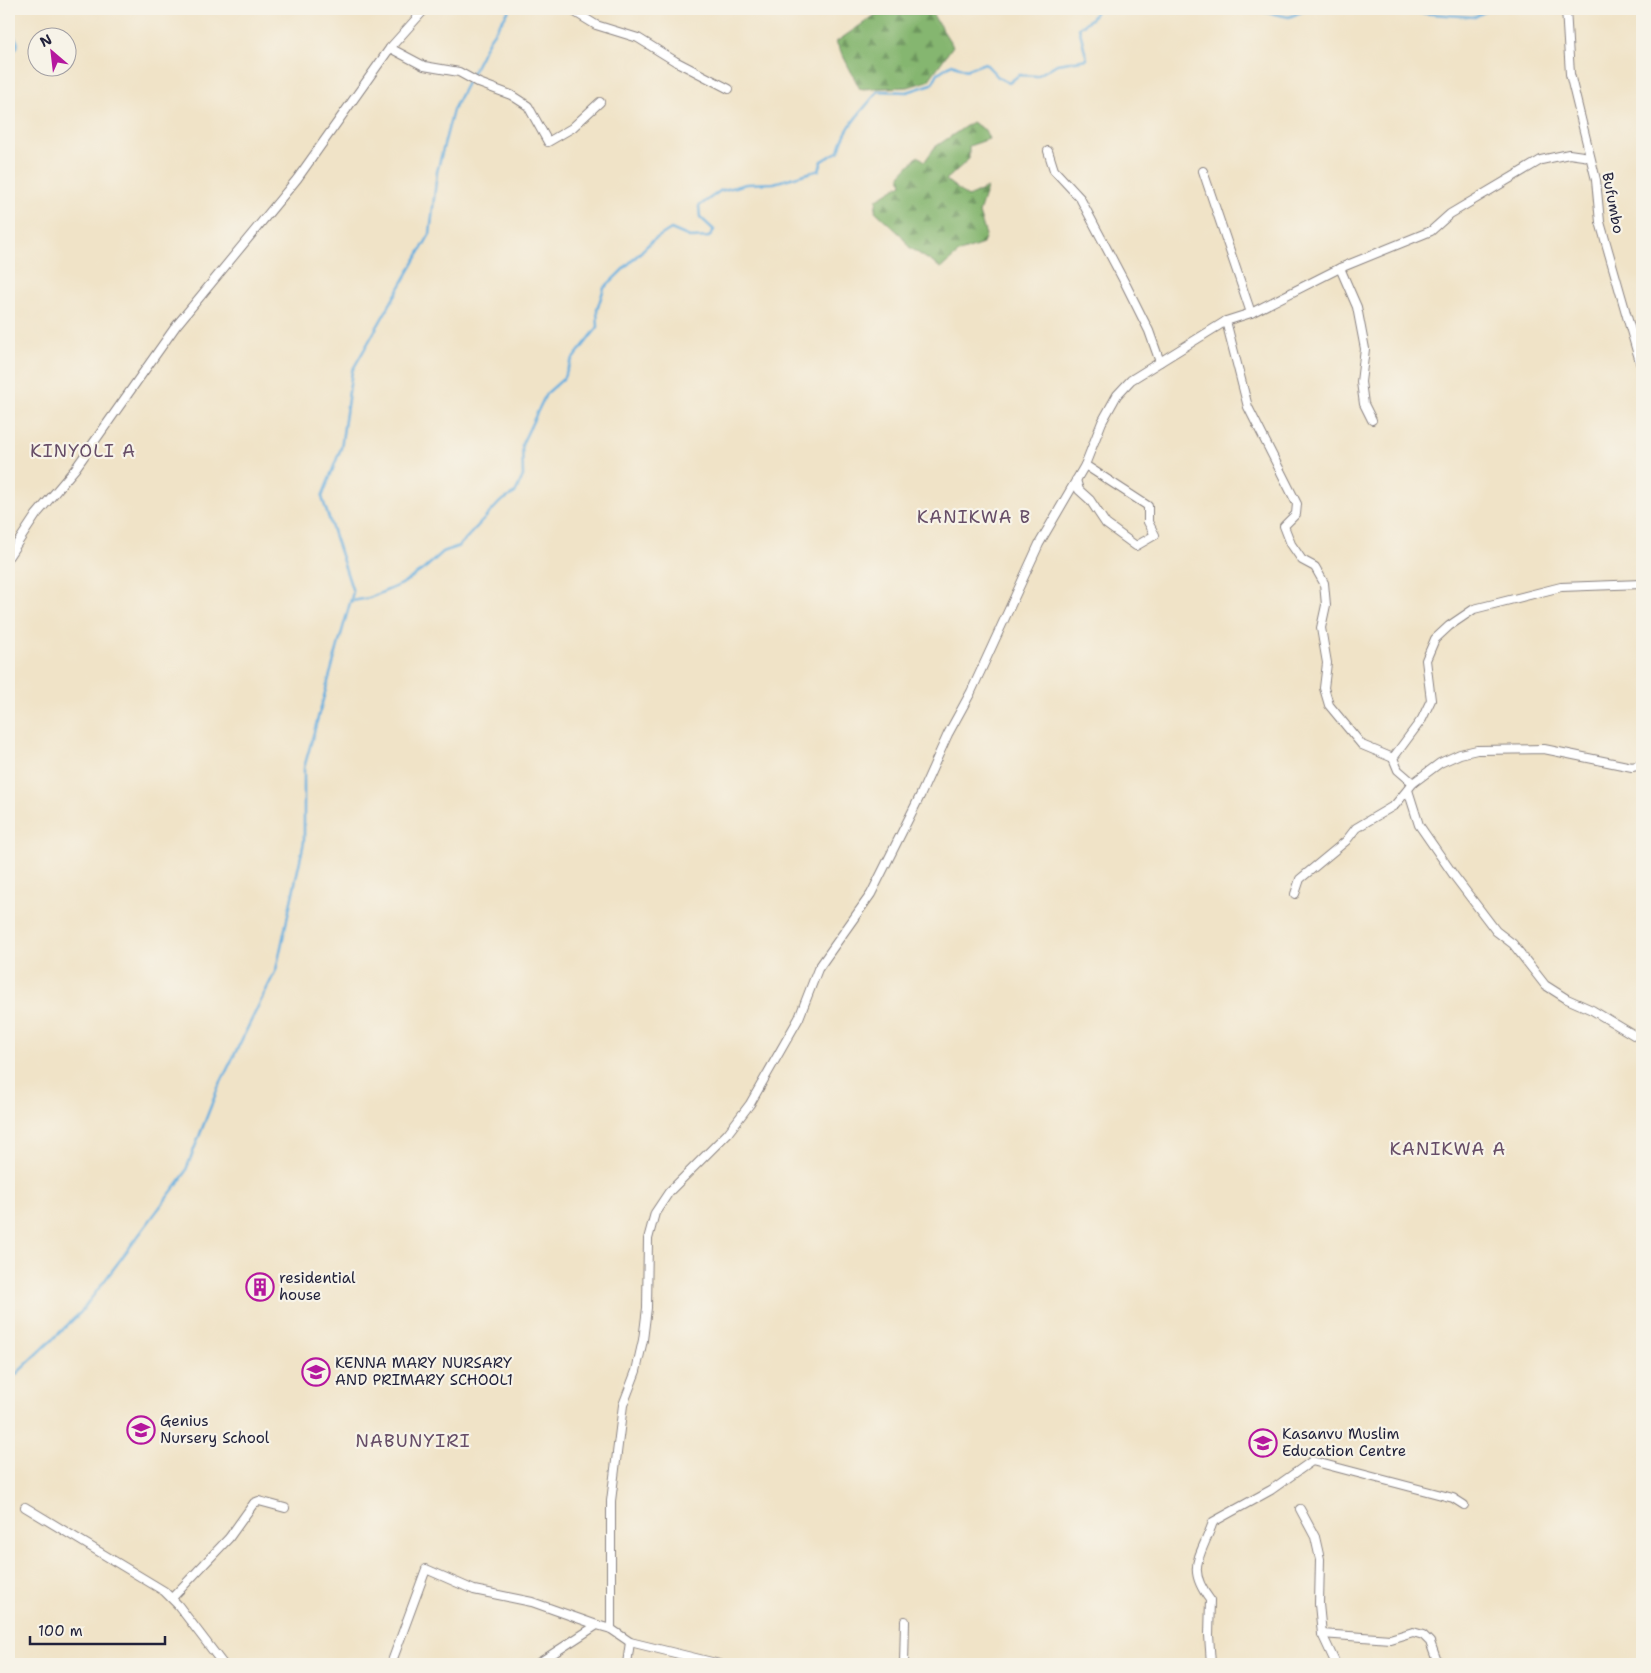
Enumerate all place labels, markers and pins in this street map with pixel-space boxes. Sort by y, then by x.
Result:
place label: residential house [279,1268,356,1305]
building icon: residential house [245,1272,275,1302]
place label: KENNA MARY NURSARY AND PRIMARY SCHOOL1 [335,1353,513,1390]
school or university icon: KENNA MARY NURSARY AND PRIMARY SCHOOL1 [301,1357,331,1387]
place label: Genius Nursery School [160,1411,270,1448]
school or university icon: Genius Nursery School [126,1415,156,1445]
place label: Kasanvu Muslim Education Centre [1282,1424,1406,1461]
school or university icon: Kasanvu Muslim Education Centre [1248,1428,1278,1458]

